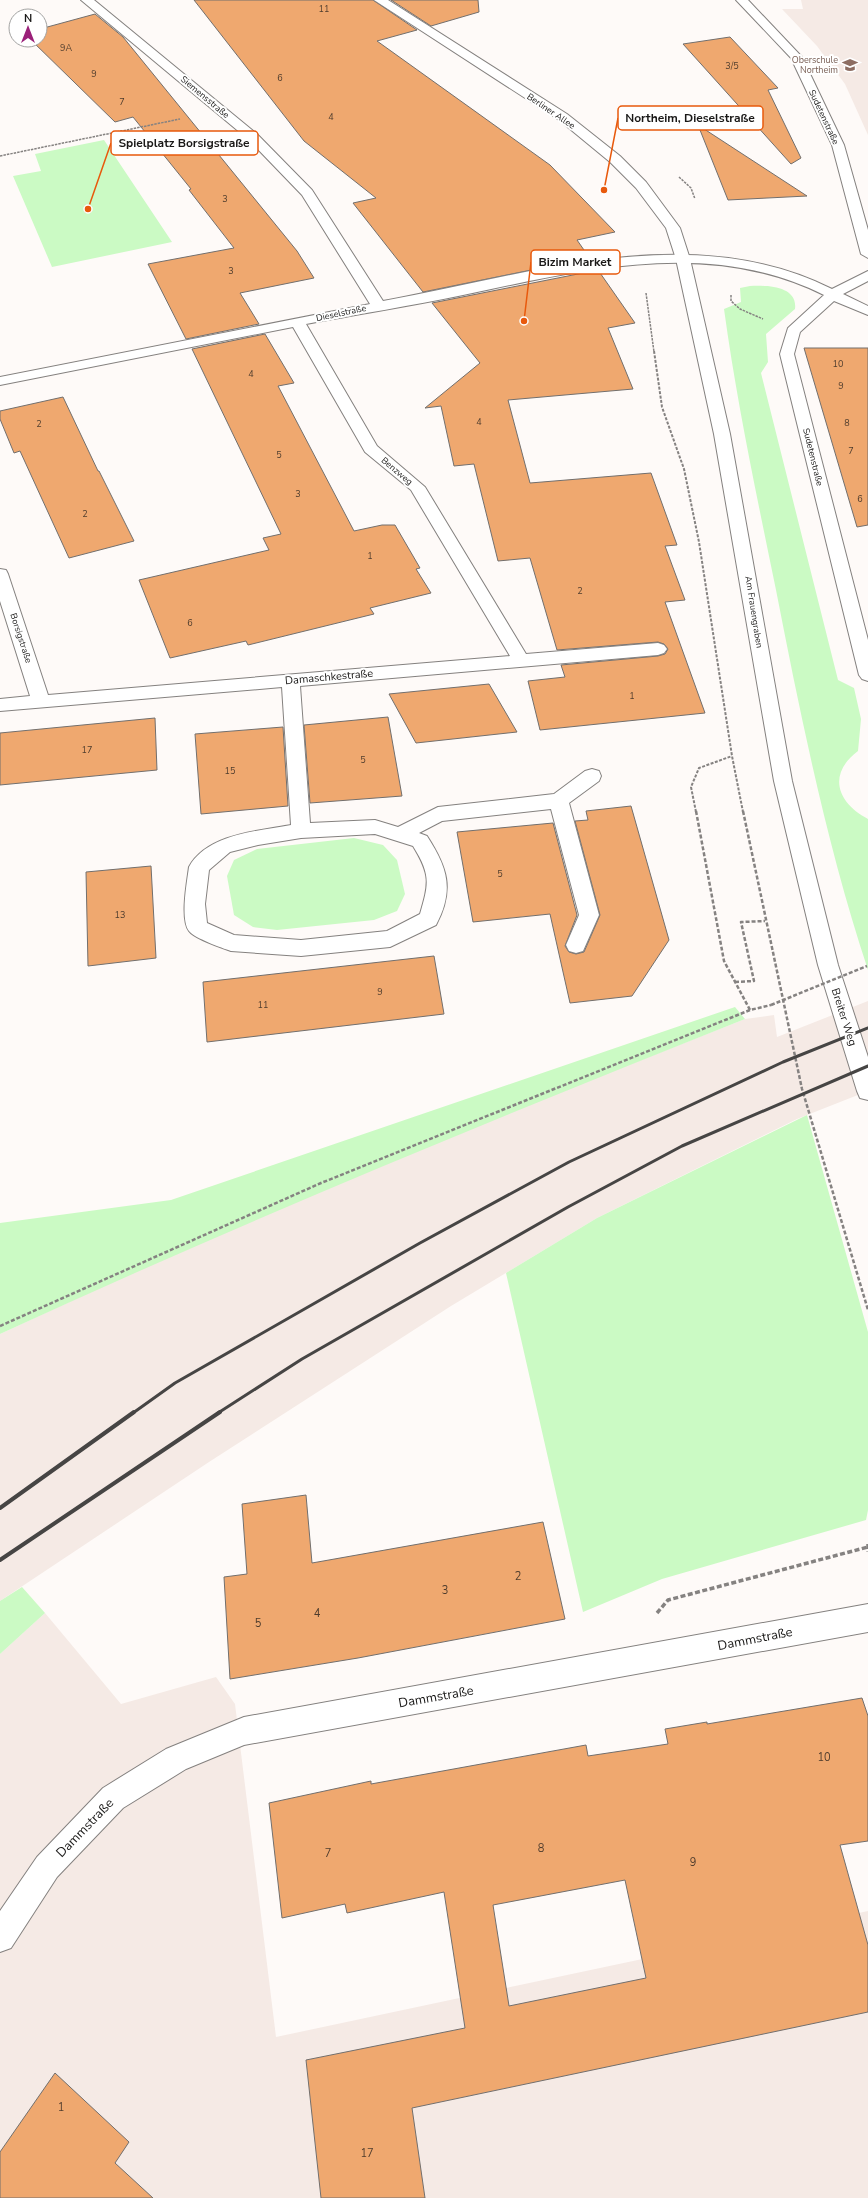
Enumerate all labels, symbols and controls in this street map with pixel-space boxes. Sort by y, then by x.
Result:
house number: 11 [319,3,329,15]
north arrow [8,8,48,48]
text: N [24,11,32,26]
house number: 9A [60,42,72,54]
place label: Oberschule Northeim [792,54,838,76]
school or university icon: Oberschule Northeim [841,56,859,74]
house number: 3/5 [725,60,739,72]
house number: 9 [91,68,97,80]
house number: 6 [277,72,283,84]
street label: Siemensstraße [178,73,232,121]
street label: Sudetenstraße [806,88,842,147]
street label: Berliner Allee [525,90,578,132]
house number: 7 [119,96,125,108]
callout: Northeim, Dieselstraße [618,106,763,130]
text: Northeim, Dieselstraße [625,110,755,126]
house number: 4 [328,111,334,123]
callout: Spielplatz Borsigstraße [111,131,258,155]
text: Spielplatz Borsigstraße [118,135,250,151]
house number: 3 [222,193,228,205]
callout: Bizim Market [531,250,620,274]
text: Bizim Market [539,254,612,270]
house number: 3 [228,265,234,277]
street label: Dieselstraße [315,302,367,324]
house number: 10 [833,358,843,370]
house number: 4 [248,368,254,380]
house number: 9 [838,380,844,392]
house number: 4 [476,416,482,428]
house number: 8 [844,417,850,429]
house number: 2 [36,418,42,430]
street label: Sudetenstraße [800,427,826,487]
house number: 7 [848,445,854,457]
house number: 5 [276,449,282,461]
street label: Benzweg [379,454,415,488]
house number: 3 [295,488,301,500]
house number: 6 [857,493,863,505]
house number: 2 [82,508,88,520]
house number: 1 [367,550,373,562]
street label: Am Frauengraben [742,575,766,649]
house number: 2 [577,585,583,597]
street label: Borsigstraße [7,612,35,665]
house number: 6 [187,617,193,629]
street label: Damaschkestraße [284,666,374,688]
house number: 1 [629,690,635,702]
house number: 17 [82,744,92,756]
house number: 5 [360,754,366,766]
house number: 15 [225,765,235,777]
house number: 5 [497,868,503,880]
house number: 13 [115,909,125,921]
house number: 9 [377,986,383,998]
street label: Breiter Weg [828,986,860,1048]
house number: 11 [258,999,268,1011]
house number: 2 [515,1569,521,1584]
house number: 3 [442,1583,448,1598]
house number: 4 [314,1606,321,1621]
house number: 5 [255,1616,262,1631]
street label: Dammstraße [716,1623,794,1655]
street label: Dammstraße [397,1682,475,1712]
house number: 10 [817,1750,831,1765]
street label: Dammstraße [52,1794,118,1862]
house number: 8 [538,1841,545,1856]
house number: 7 [325,1846,331,1861]
house number: 9 [690,1855,696,1870]
house number: 1 [58,2100,64,2115]
house number: 17 [360,2146,374,2161]

